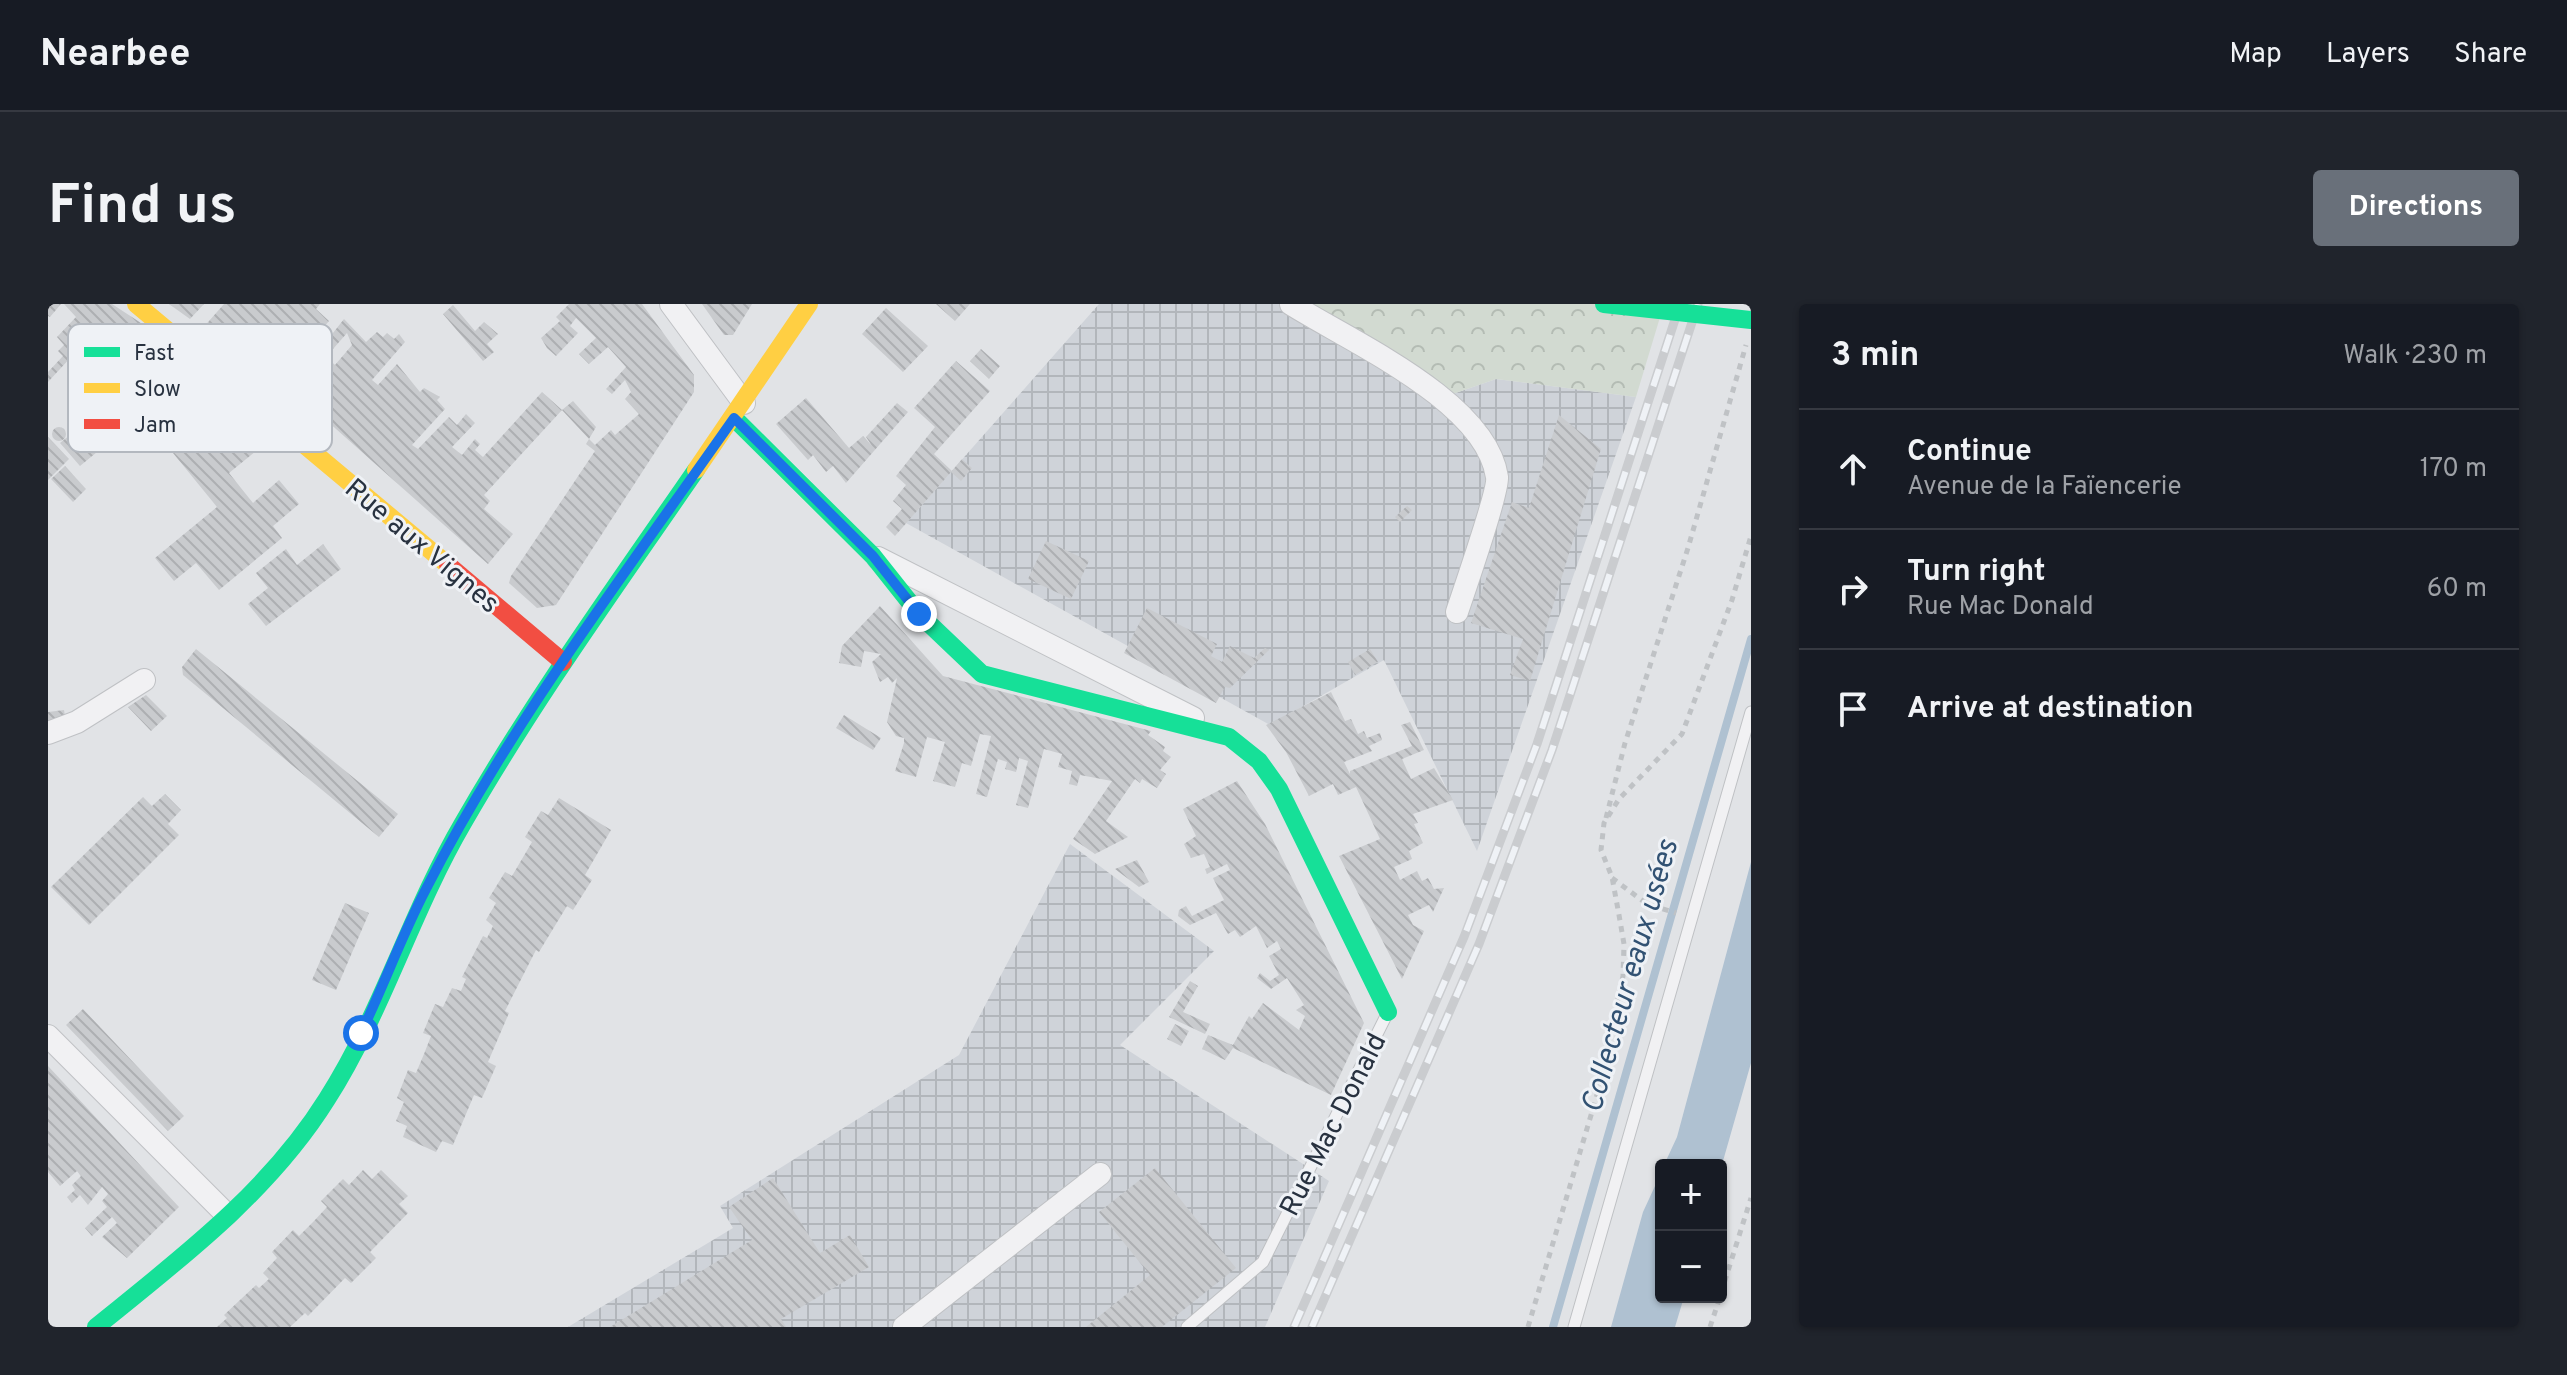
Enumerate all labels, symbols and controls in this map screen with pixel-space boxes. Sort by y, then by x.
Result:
text: Nearbee [40,31,190,80]
text: Map [2229,37,2282,73]
text: Layers [2326,37,2410,73]
text: Share [2454,37,2527,73]
button: Directions [2313,170,2519,246]
text: Find us [48,173,237,243]
legend [68,324,332,452]
text: 3 min [1831,335,1919,378]
text: Walk · 230 m [2343,340,2487,373]
text: Fast [134,341,175,368]
text: Slow [134,377,181,404]
text: Jam [134,413,177,440]
text: Continue [1907,434,2032,471]
icon: ahead [1831,447,1875,491]
text: 170 m [2420,453,2487,486]
text: Avenue de la Faïencerie [1907,471,2181,504]
street label: Rue aux Vignes [336,472,506,623]
text: Turn right [1907,554,2045,591]
icon: right [1831,567,1875,611]
text: 60 m [2427,573,2487,606]
text: Rue Mac Donald [1907,591,2094,624]
route end [901,596,937,632]
icon: arrive [1831,687,1875,731]
text: Arrive at destination [1907,691,2193,728]
water label: Collecteur eaux usées [1575,835,1688,1118]
route start [343,1015,379,1051]
street label: Rue Mac Donald [1273,1028,1396,1223]
map controls [1655,1159,1727,1303]
button: + [1655,1159,1727,1231]
button: − [1655,1231,1727,1303]

